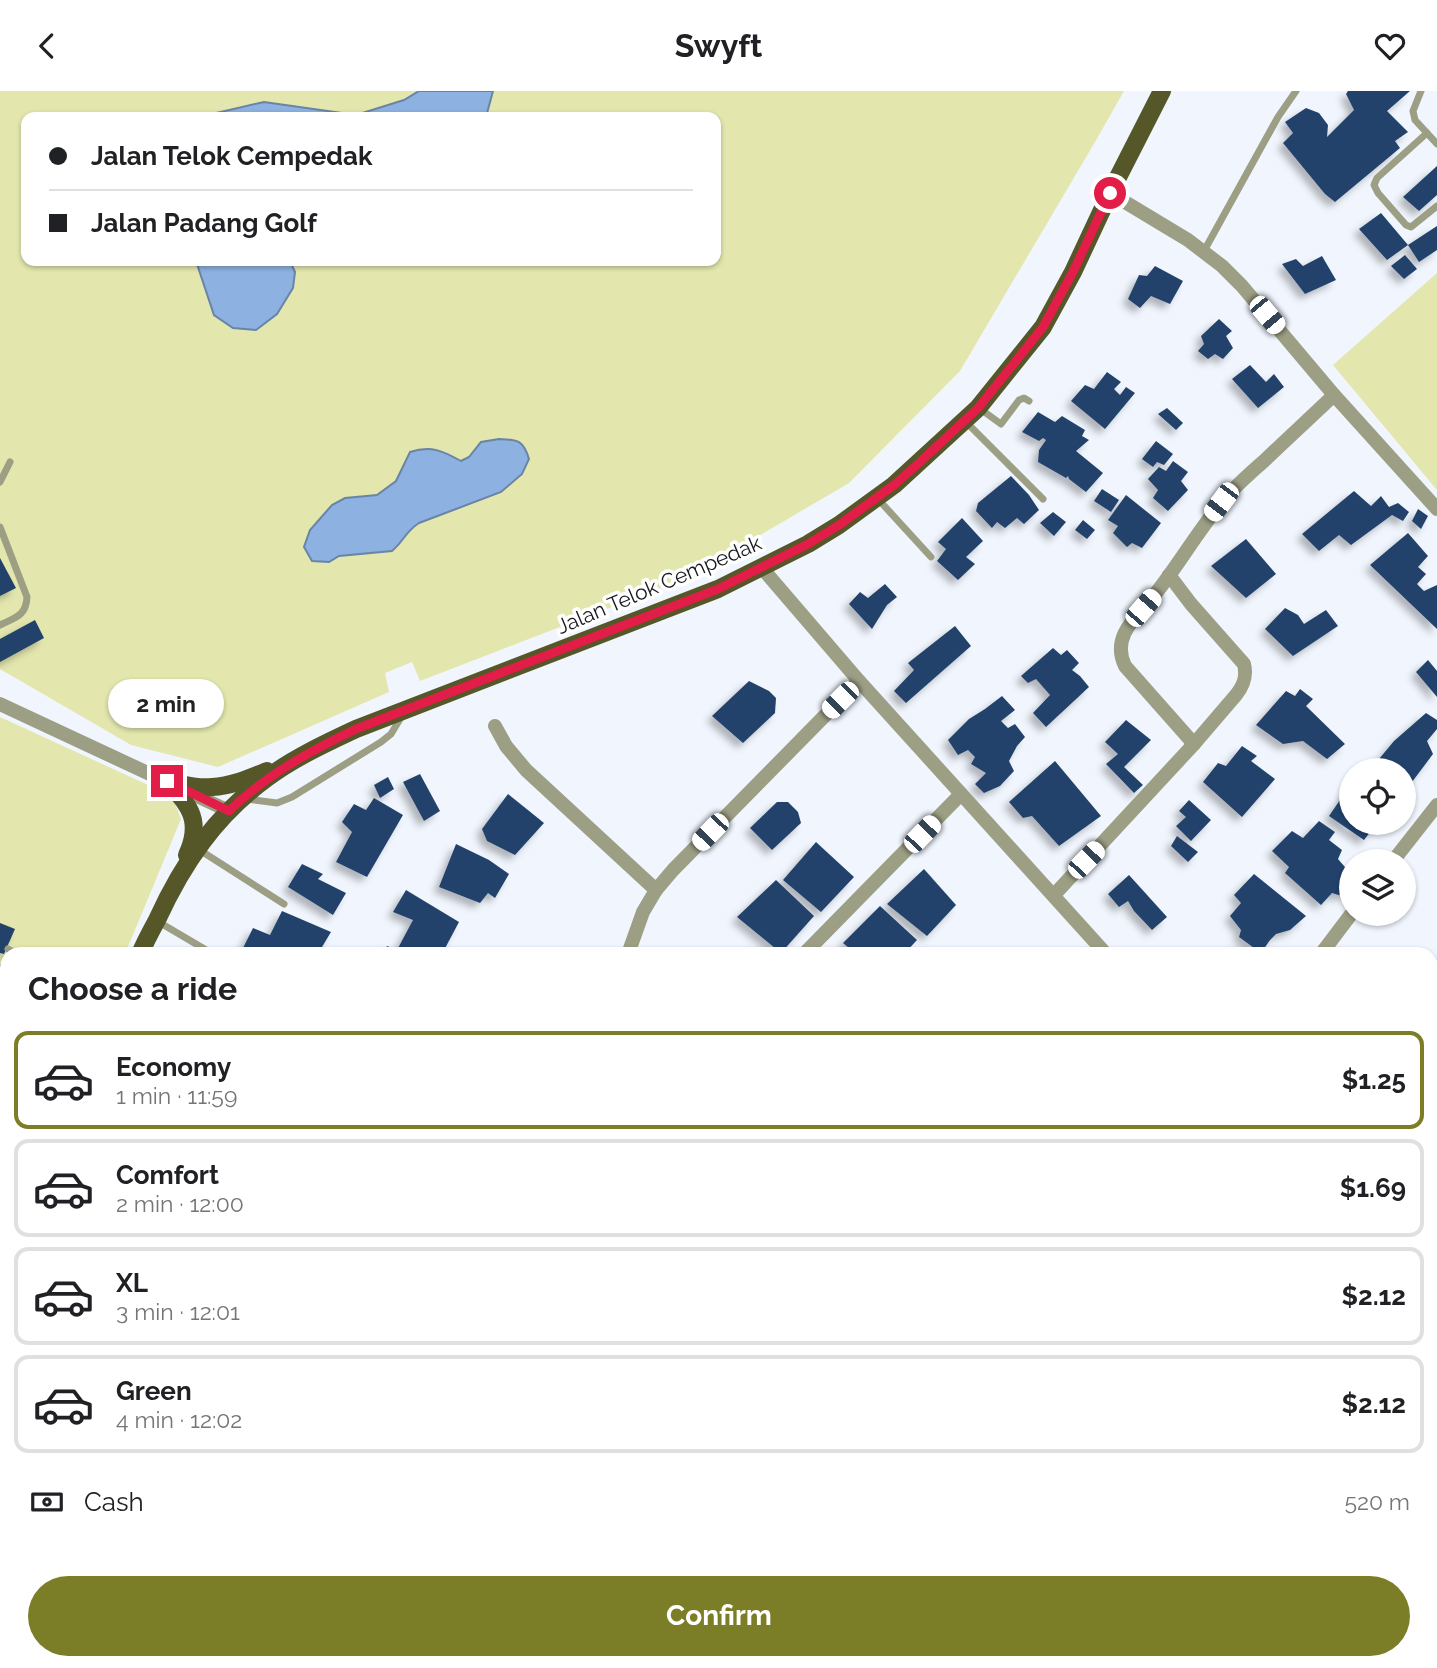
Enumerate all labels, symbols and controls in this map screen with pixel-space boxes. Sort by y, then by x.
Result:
icon: back [28,27,66,65]
text: Swyft [675,27,762,64]
icon: heart [1371,27,1409,65]
text: Jalan Telok Cempedak [91,141,372,171]
route start [1094,177,1126,209]
text: Jalan Padang Golf [91,208,317,238]
car [1246,292,1289,338]
car [1200,479,1243,525]
street label: Jalan Telok Cempedak [553,530,765,639]
car [1122,585,1165,631]
car [818,678,863,722]
callout: 2 min [109,679,225,729]
text: 2 min [136,690,196,717]
map controls [1339,758,1416,926]
button: locate [1339,758,1416,835]
route end [151,765,183,797]
car [688,810,733,854]
car [900,812,945,856]
car [1064,838,1109,882]
button: layers [1339,849,1416,926]
text: Choose a ride [28,970,237,1007]
icon: car [32,1049,95,1112]
text: Economy [116,1052,231,1082]
text: $1.25 [1342,1065,1406,1095]
text: 1 min · 11:59 [116,1082,237,1109]
icon: car [32,1157,95,1220]
text: Comfort [116,1160,219,1190]
text: $1.69 [1340,1173,1406,1203]
text: 2 min · 12:00 [116,1190,244,1217]
icon: car [32,1265,95,1328]
text: XL [116,1268,148,1298]
text: $2.12 [1341,1281,1406,1311]
text: 3 min · 12:01 [116,1298,240,1325]
icon: car [32,1373,95,1436]
text: Green [116,1376,192,1406]
text: $2.12 [1341,1389,1406,1419]
text: 4 min · 12:02 [116,1406,242,1433]
icon: cash [28,1483,66,1521]
text: Cash [84,1487,144,1517]
text: 520 m [1344,1488,1410,1515]
button: Confirm [28,1576,1410,1656]

